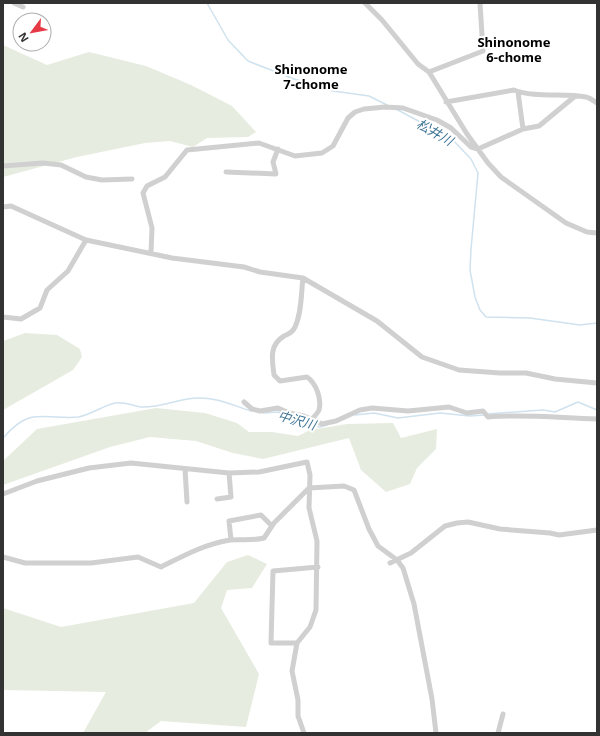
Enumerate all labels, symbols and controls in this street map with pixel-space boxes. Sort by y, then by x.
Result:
north arrow [12,12,52,52]
text: N [14,30,32,45]
district label: Shinonome 6-chome [477,33,551,66]
district label: Shinonome 7-chome [274,60,348,93]
water label: 松井川 [414,114,458,151]
water label: 中沢川 [276,406,320,435]

